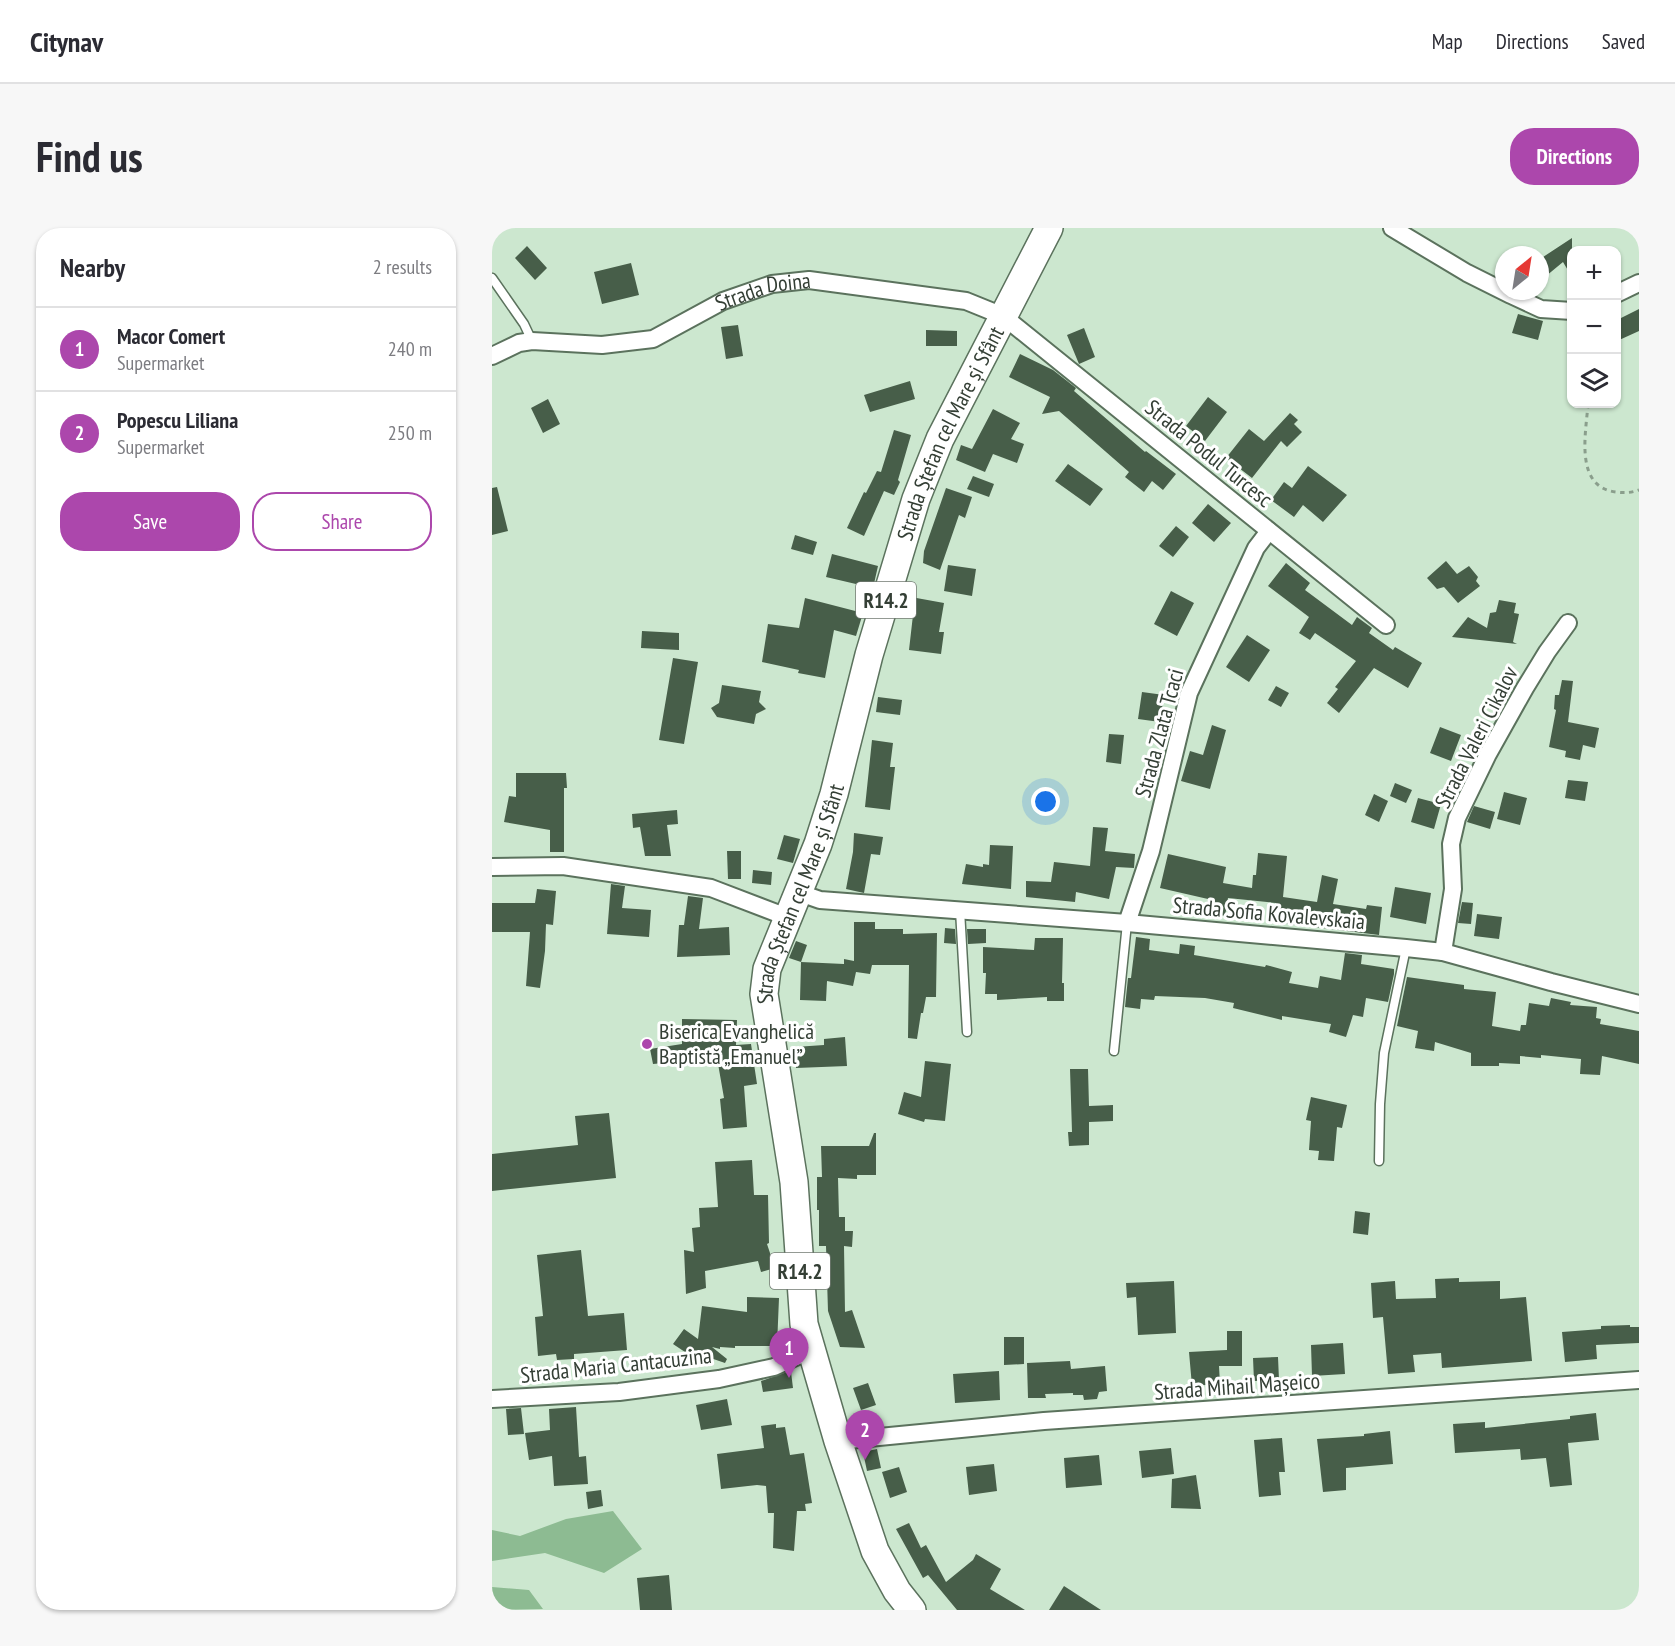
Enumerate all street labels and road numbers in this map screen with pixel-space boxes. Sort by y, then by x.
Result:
street label: Strada Doina [710,266,812,317]
street label: Strada Ștefan cel Mare și Sfânt [890,322,1010,544]
street label: Strada Podul Turcesc [1140,393,1278,513]
road number: R14.2 [856,582,916,618]
street label: Strada Valeri Cikalov [1428,661,1524,813]
street label: Strada Zlata Tcaci [1128,665,1190,801]
street label: Strada Ștefan cel Mare și Sfânt [750,781,850,1006]
street label: Strada Sofia Kovalevskaia [1172,891,1366,935]
road number: R14.2 [770,1253,830,1289]
street label: Strada Maria Cantacuzina [519,1341,713,1389]
street label: Strada Mihail Mașeico [1153,1366,1321,1406]

